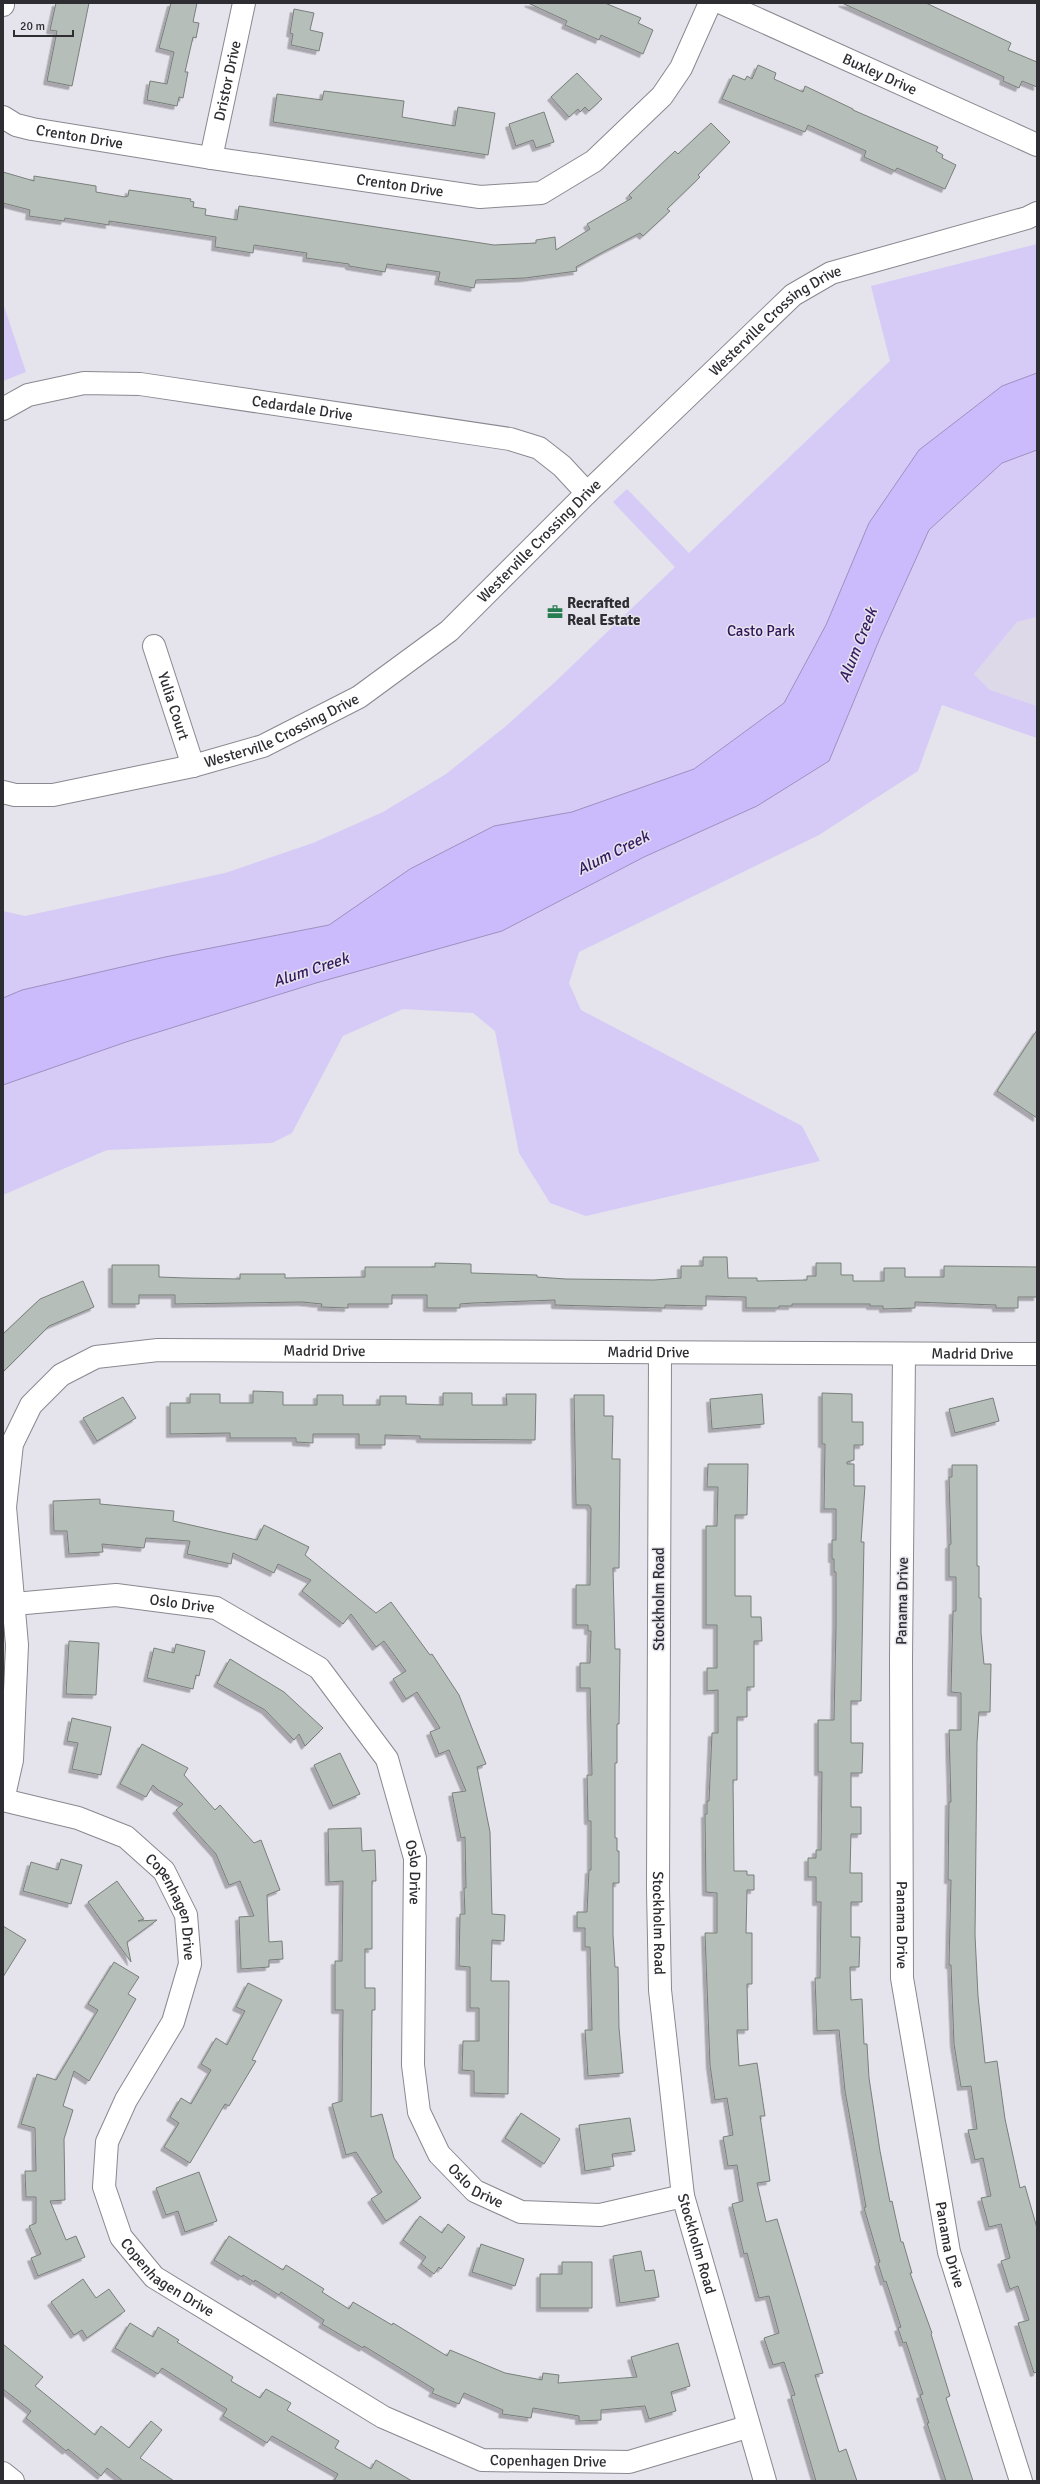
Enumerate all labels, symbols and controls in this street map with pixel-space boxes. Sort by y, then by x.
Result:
scale bar [14,12,73,38]
text: 20 m [20,19,45,34]
street label: Dristor Drive [210,39,245,122]
street label: Buxley Drive [840,50,920,99]
street label: Crenton Drive [35,121,125,153]
street label: Crenton Drive [355,170,445,201]
street label: Westerville Crossing Drive [705,262,843,380]
street label: Cedardale Drive [251,392,354,425]
street label: Westerville Crossing Drive [474,475,605,606]
place label: Recrafted Real Estate [567,594,641,629]
office icon: Recrafted Real Estate [546,603,564,621]
water label: Alum Creek [834,603,883,685]
park label: Casto Park [727,622,796,640]
street label: Yulia Court [154,670,193,742]
street label: Westerville Crossing Drive [202,690,362,771]
water label: Alum Creek [573,825,654,880]
water label: Alum Creek [271,948,353,992]
street label: Madrid Drive [283,1342,366,1360]
street label: Madrid Drive [607,1343,690,1361]
street label: Madrid Drive [931,1345,1014,1363]
street label: Stockholm Road [650,1547,668,1651]
street label: Panama Drive [892,1557,912,1645]
street label: Oslo Drive [148,1590,216,1617]
street label: Oslo Drive [401,1838,424,1905]
street label: Copenhagen Drive [142,1850,199,1961]
street label: Stockholm Road [649,1871,669,1975]
street label: Panama Drive [893,1881,911,1969]
street label: Oslo Drive [444,2160,506,2212]
street label: Stockholm Road [674,2191,720,2296]
street label: Panama Drive [931,2200,969,2290]
street label: Copenhagen Drive [117,2234,217,2321]
street label: Copenhagen Drive [490,2451,607,2471]

